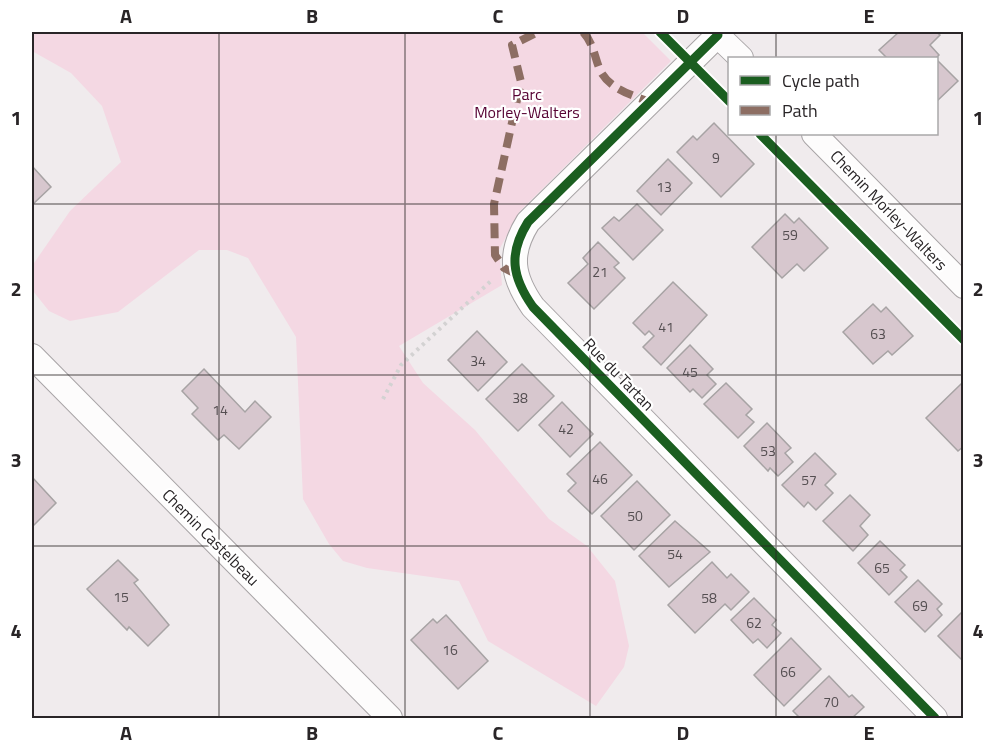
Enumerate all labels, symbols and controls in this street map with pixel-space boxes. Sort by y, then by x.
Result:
text: A [120,0,132,31]
text: B [306,0,318,31]
text: C [493,0,504,31]
text: D [677,0,689,31]
text: E [863,0,875,31]
legend [728,57,938,135]
text: Cycle path [782,67,860,94]
park label: Parc Morley-Walters [474,82,580,124]
text: Path [782,97,818,124]
text: 1 [10,102,22,133]
text: 1 [972,102,984,133]
street label: Chemin Morley-Walters [825,144,953,276]
house number: 9 [712,147,720,168]
house number: 13 [656,176,672,197]
house number: 59 [782,224,798,245]
house number: 21 [592,261,608,282]
text: 2 [10,273,22,304]
text: 2 [972,273,984,304]
house number: 41 [658,316,674,337]
house number: 63 [870,323,886,344]
street label: Rue du Tartan [578,332,660,416]
house number: 34 [470,350,486,371]
house number: 45 [682,361,698,382]
house number: 38 [512,387,528,408]
house number: 14 [212,399,228,420]
house number: 42 [558,418,574,439]
house number: 53 [760,440,776,461]
text: 3 [10,444,22,475]
text: 3 [972,444,984,475]
house number: 46 [592,468,608,489]
house number: 57 [801,469,817,490]
street label: Chemin Castelbeau [157,483,265,591]
house number: 50 [627,505,643,526]
house number: 54 [667,543,683,564]
house number: 65 [874,557,890,578]
house number: 15 [113,586,129,607]
house number: 58 [701,587,717,608]
house number: 69 [912,595,928,616]
house number: 62 [746,612,762,633]
text: 4 [10,615,22,646]
text: 4 [972,615,984,646]
house number: 16 [442,639,458,660]
house number: 66 [780,661,796,682]
house number: 70 [823,691,839,712]
text: A [120,717,132,748]
text: B [306,717,318,748]
text: C [493,717,504,748]
text: D [677,717,689,748]
text: E [863,717,875,748]

